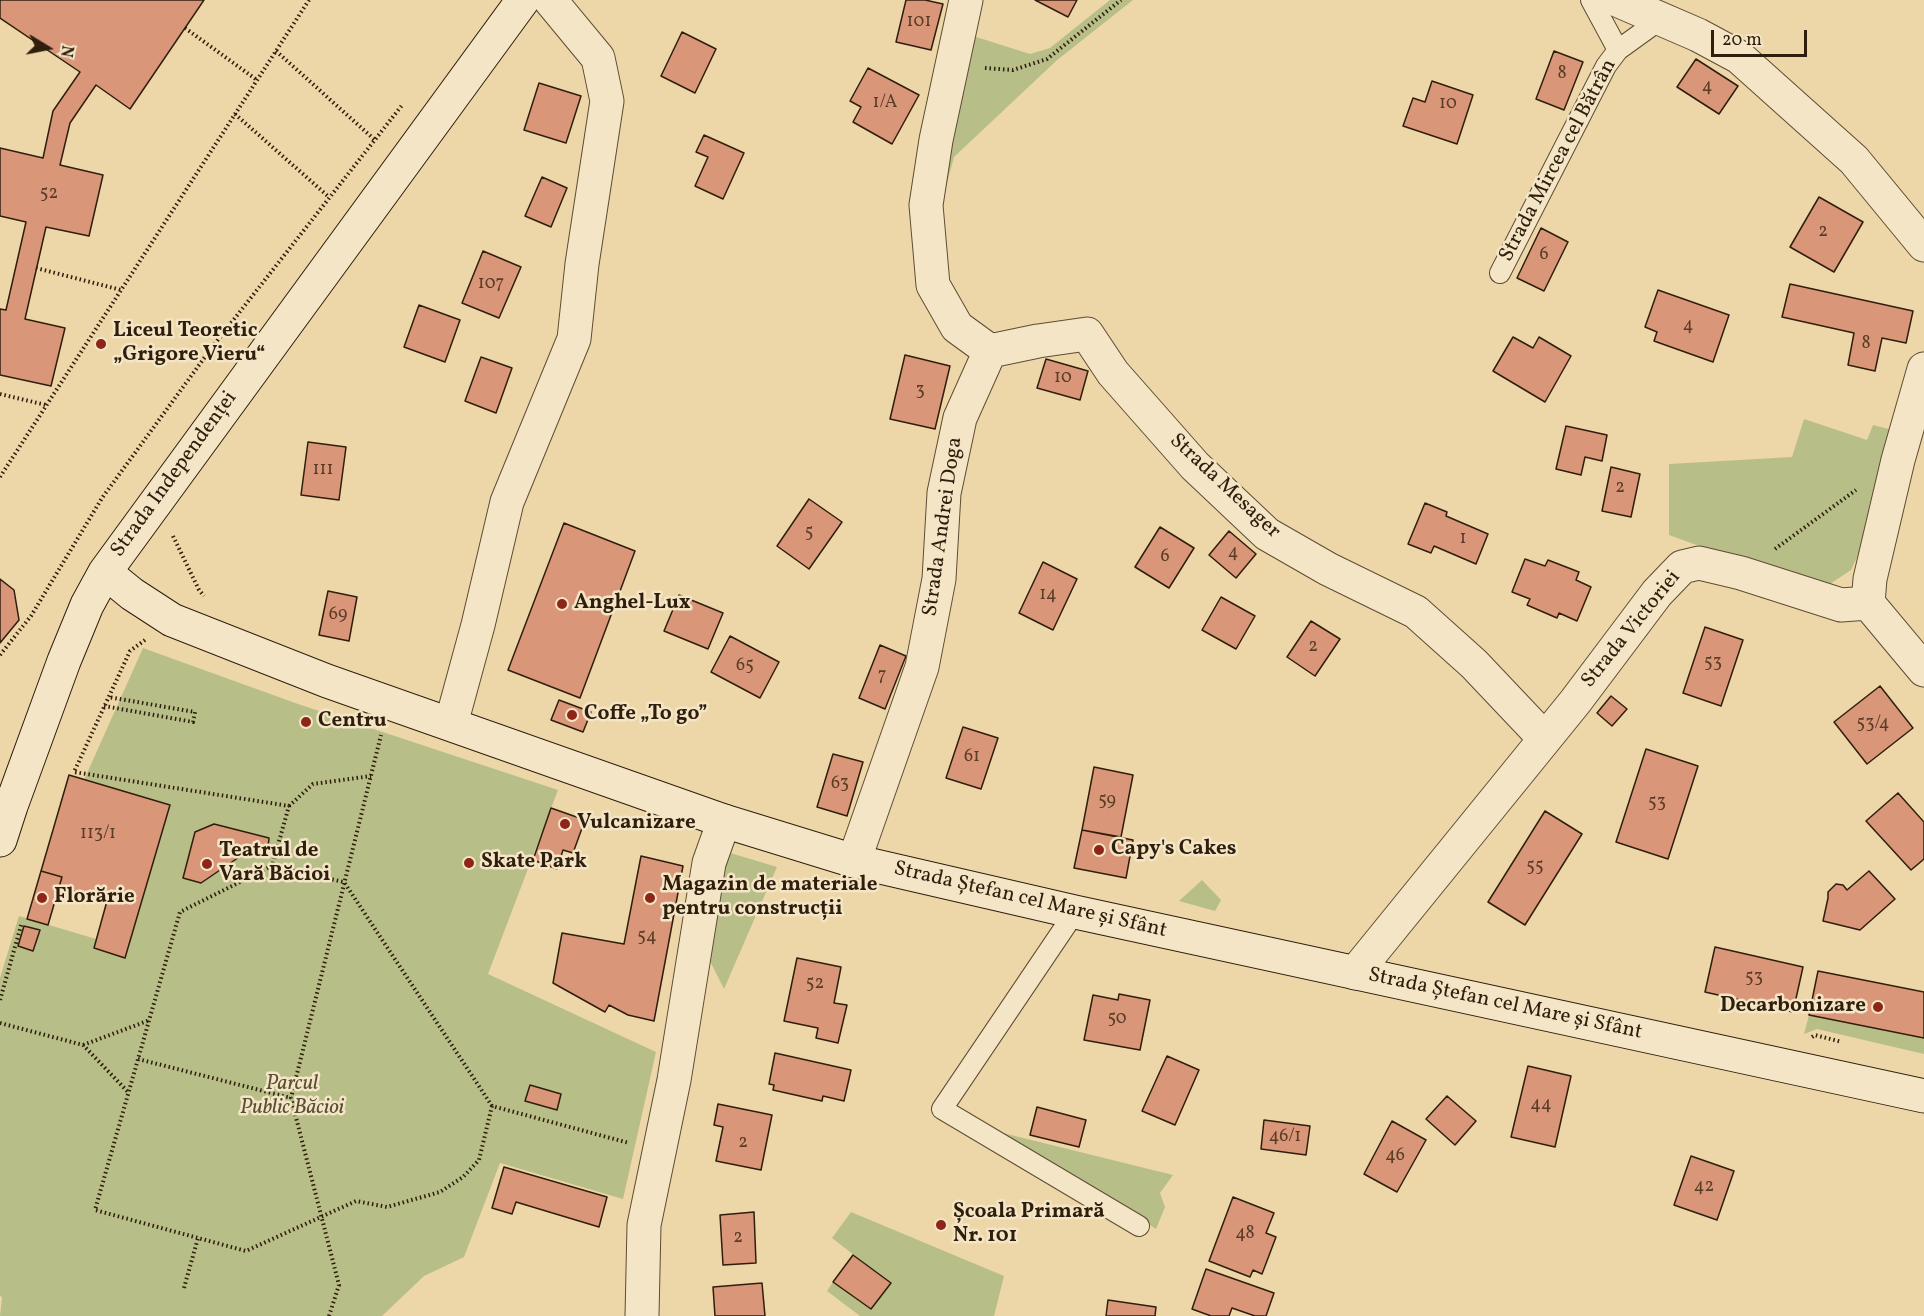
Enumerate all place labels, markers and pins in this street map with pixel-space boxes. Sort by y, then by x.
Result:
place label: Liceul Teoretic „Grigore Vieru“ [113,319,265,369]
marker: Liceul Teoretic „Grigore Vieru“ [94,337,108,351]
place label: Anghel-Lux [574,591,691,617]
marker: Anghel-Lux [555,597,569,611]
place label: Coffe „To go” [584,702,708,728]
marker: Coffe „To go” [565,708,579,722]
place label: Centru [318,709,387,735]
marker: Centru [299,715,313,729]
place label: Vulcanizare [577,811,696,837]
marker: Vulcanizare [558,817,572,831]
place label: Capy's Cakes [1111,837,1237,863]
place label: Teatrul de Vară Băcioi [219,839,330,889]
marker: Capy's Cakes [1092,843,1106,857]
place label: Skate Park [481,850,587,876]
marker: Skate Park [462,856,476,870]
marker: Teatrul de Vară Băcioi [200,857,214,871]
place label: Magazin de materiale pentru construcții [662,873,877,923]
place label: Florărie [54,885,135,911]
marker: Florărie [35,891,49,905]
marker: Magazin de materiale pentru construcții [643,891,657,905]
place label: Decarbonizare [1720,994,1866,1020]
marker: Decarbonizare [1871,1000,1885,1014]
place label: Școala Primară Nr. 101 [953,1200,1105,1250]
marker: Școala Primară Nr. 101 [934,1218,948,1232]

